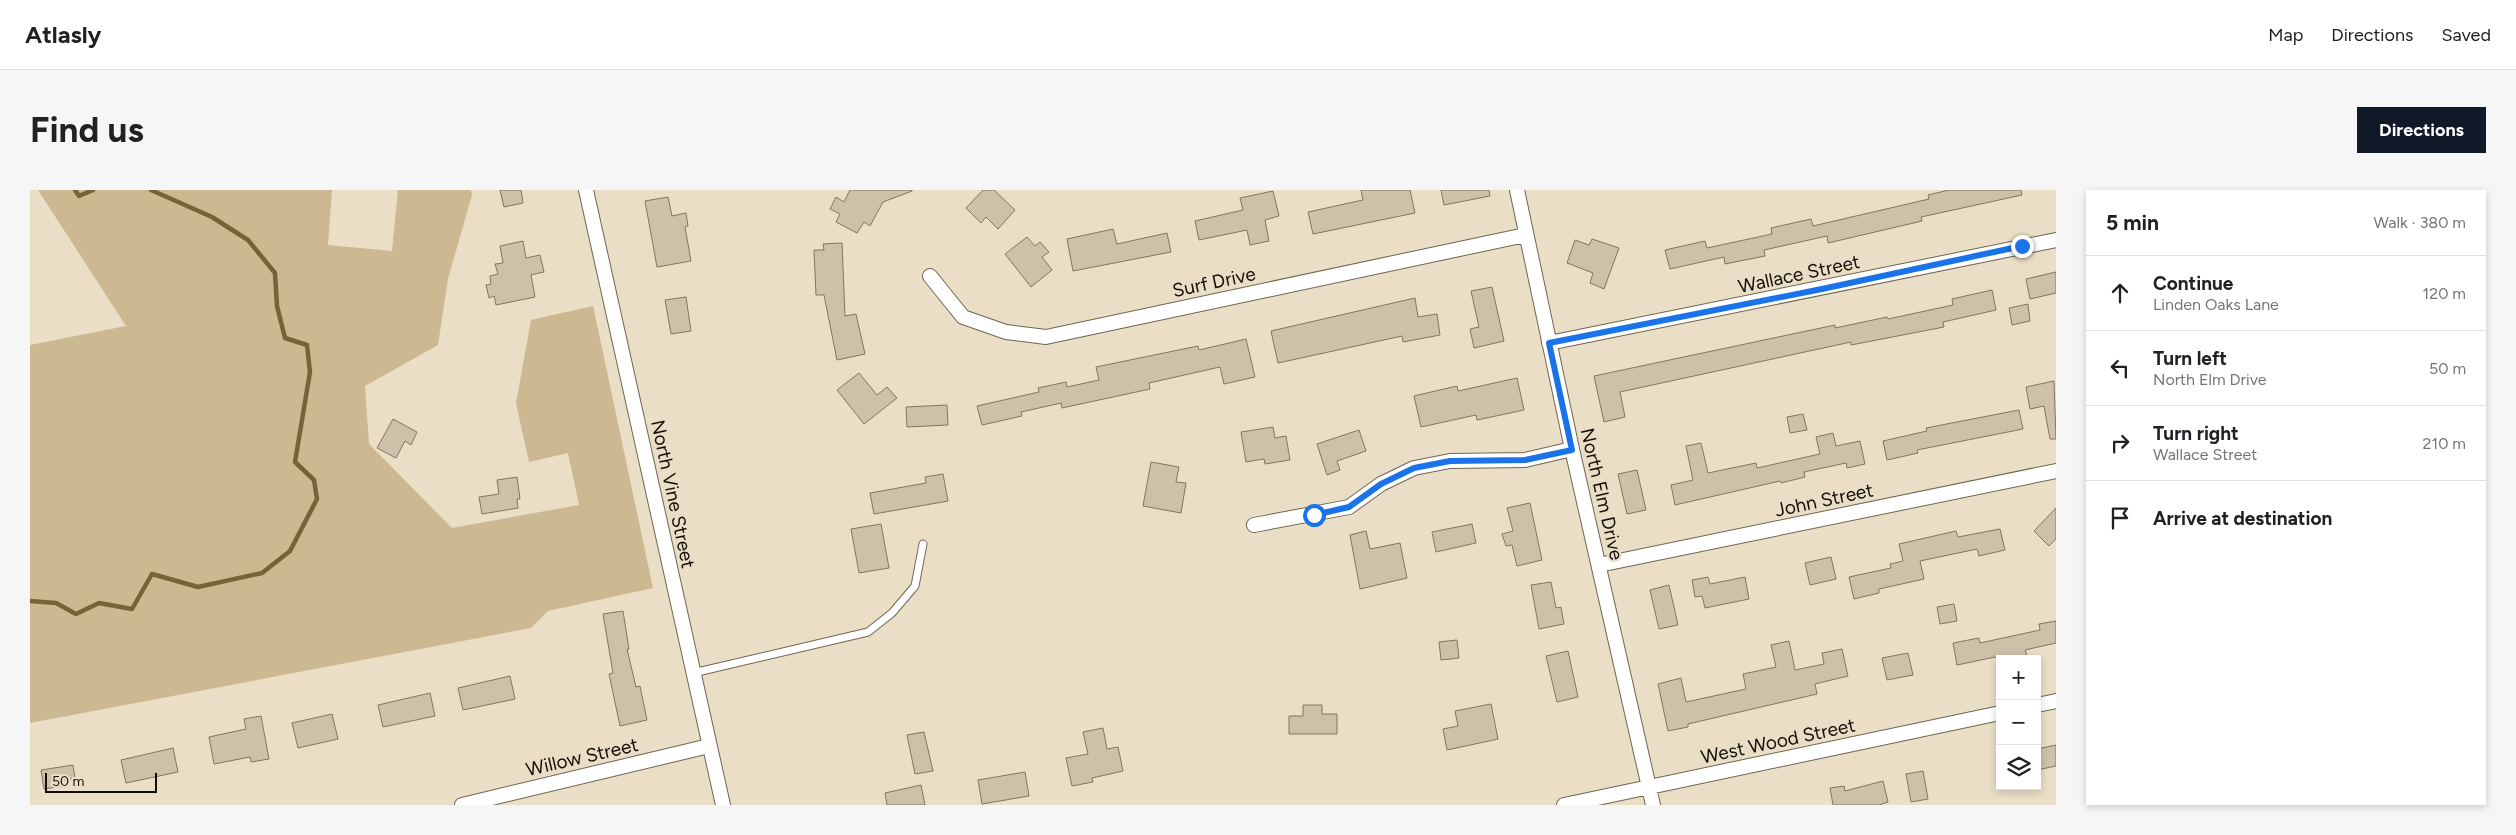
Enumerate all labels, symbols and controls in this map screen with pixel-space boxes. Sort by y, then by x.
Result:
text: Atlasly [25,20,101,49]
text: Map [2268,24,2303,46]
text: Directions [2331,24,2413,46]
text: Saved [2441,24,2491,46]
button: Directions [2357,107,2486,153]
text: Find us [30,109,144,151]
text: 5 min [2106,210,2159,235]
text: Walk · 380 m [2374,213,2466,232]
route end [2011,235,2034,258]
street label: Wallace Street [1736,250,1862,298]
street label: Surf Drive [1170,262,1258,302]
text: Continue [2153,272,2233,295]
icon: ahead [2106,279,2134,307]
text: 120 m [2423,284,2466,303]
text: Linden Oaks Lane [2153,295,2279,314]
text: Turn left [2153,347,2227,370]
icon: left [2106,354,2134,382]
text: 50 m [2429,359,2466,378]
text: North Elm Drive [2153,370,2267,389]
street label: North Vine Street [646,418,700,570]
text: Turn right [2153,422,2239,445]
street label: North Elm Drive [1576,426,1628,562]
icon: right [2106,429,2134,457]
text: 210 m [2423,434,2466,453]
text: Wallace Street [2153,445,2257,464]
street label: John Street [1773,478,1875,522]
route start [1303,504,1326,527]
icon: arrive [2106,504,2134,532]
text: Arrive at destination [2153,507,2332,530]
map controls [1996,655,2041,790]
button: + [1996,655,2041,700]
button: − [1996,700,2041,745]
street label: West Wood Street [1699,713,1857,769]
street label: Willow Street [524,733,640,781]
button: layers [1996,745,2041,790]
scale bar [45,770,158,793]
text: 50 m [52,773,84,790]

